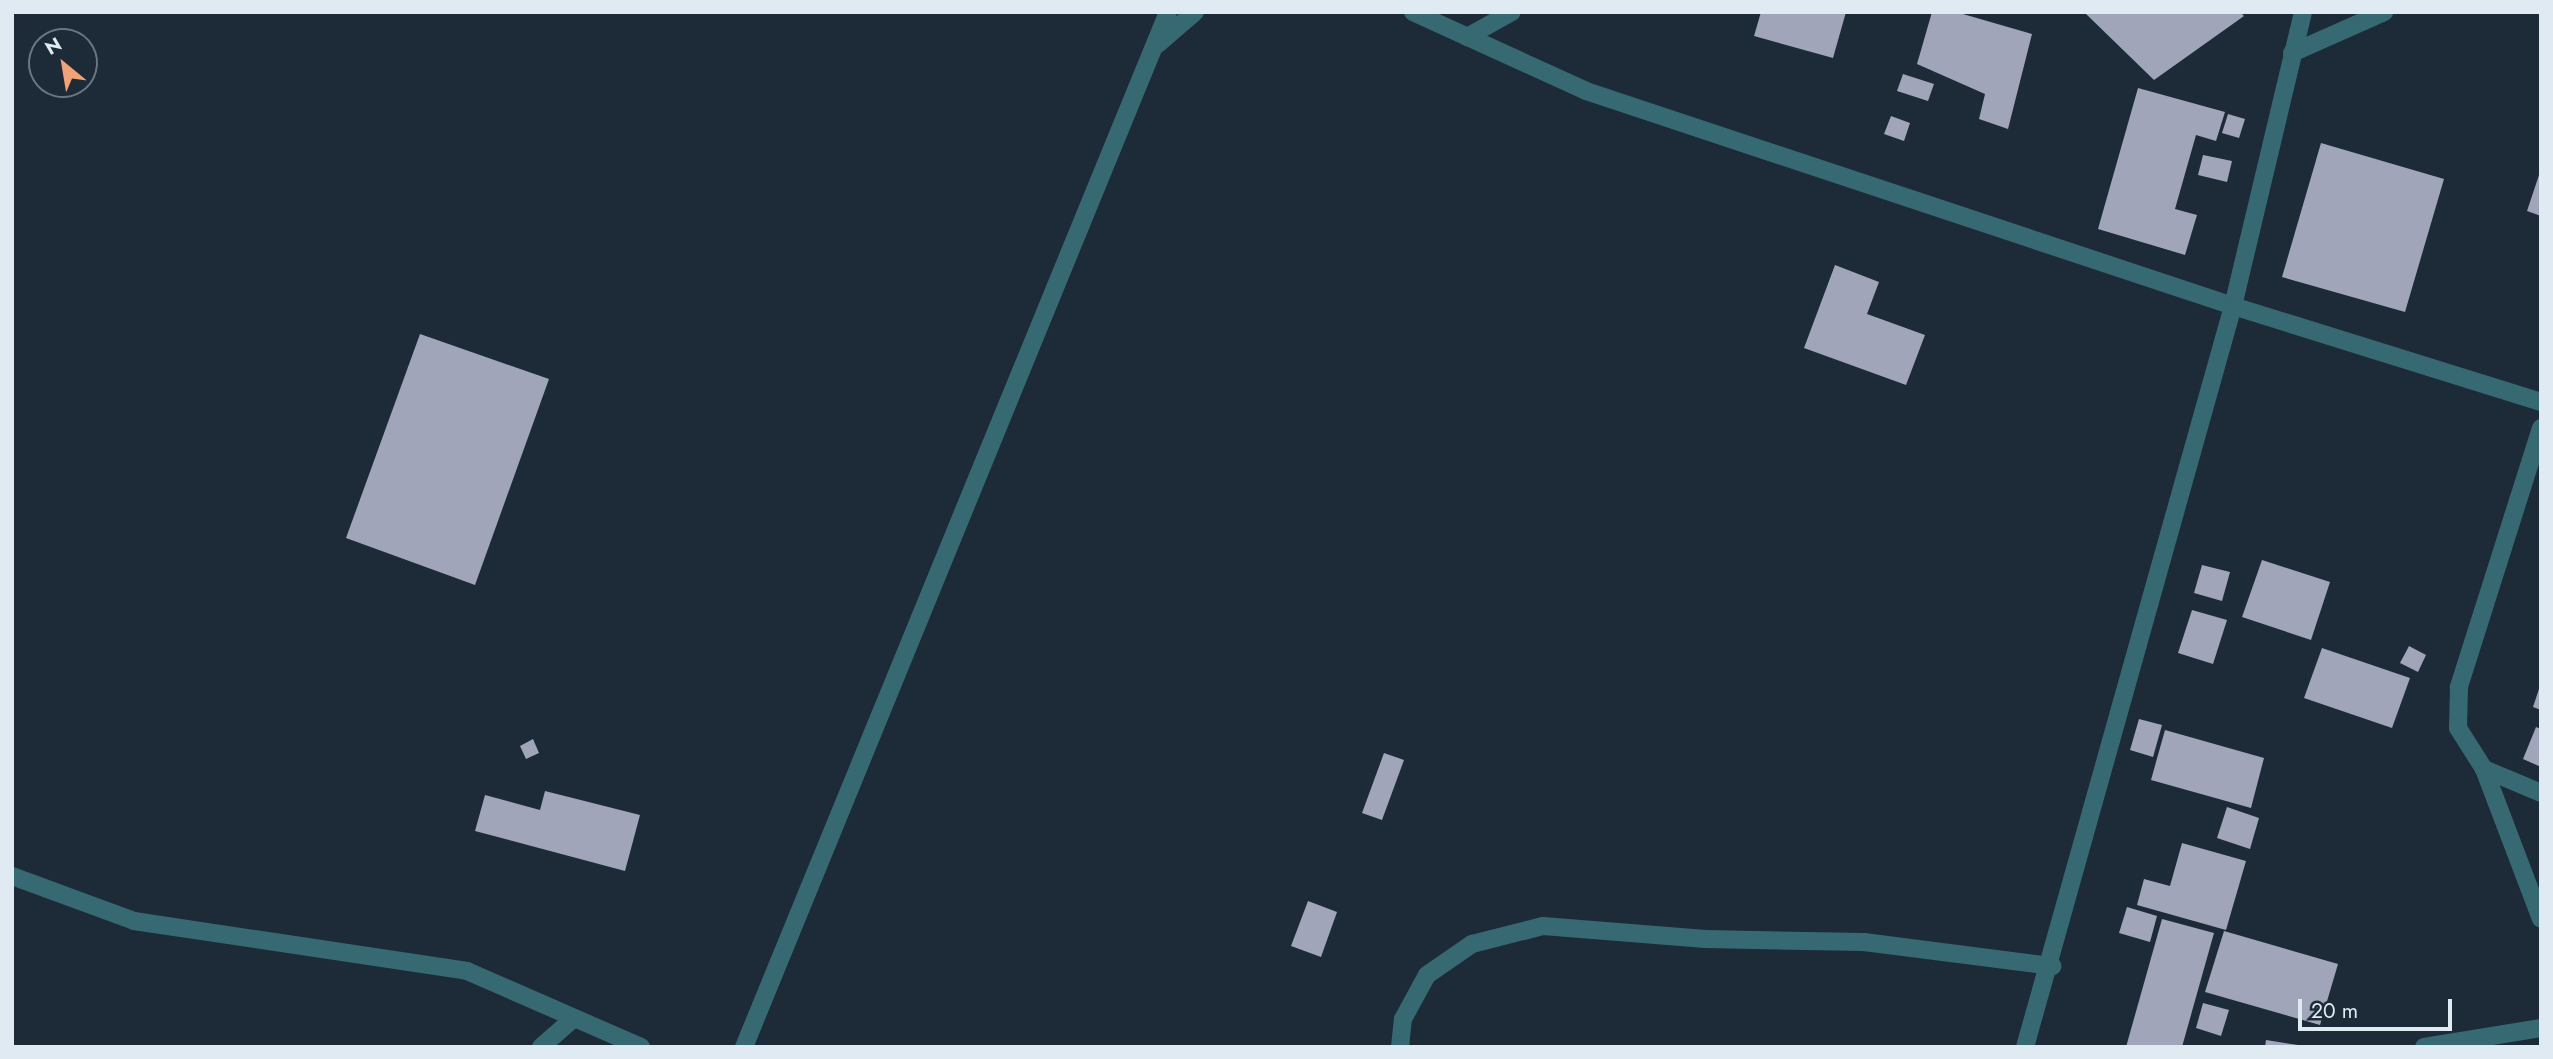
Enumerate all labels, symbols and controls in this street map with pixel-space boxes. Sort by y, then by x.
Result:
north arrow [28,28,98,98]
text: N [40,31,67,62]
scale bar [2301,986,2455,1030]
text: 20 m [2311,996,2358,1026]

